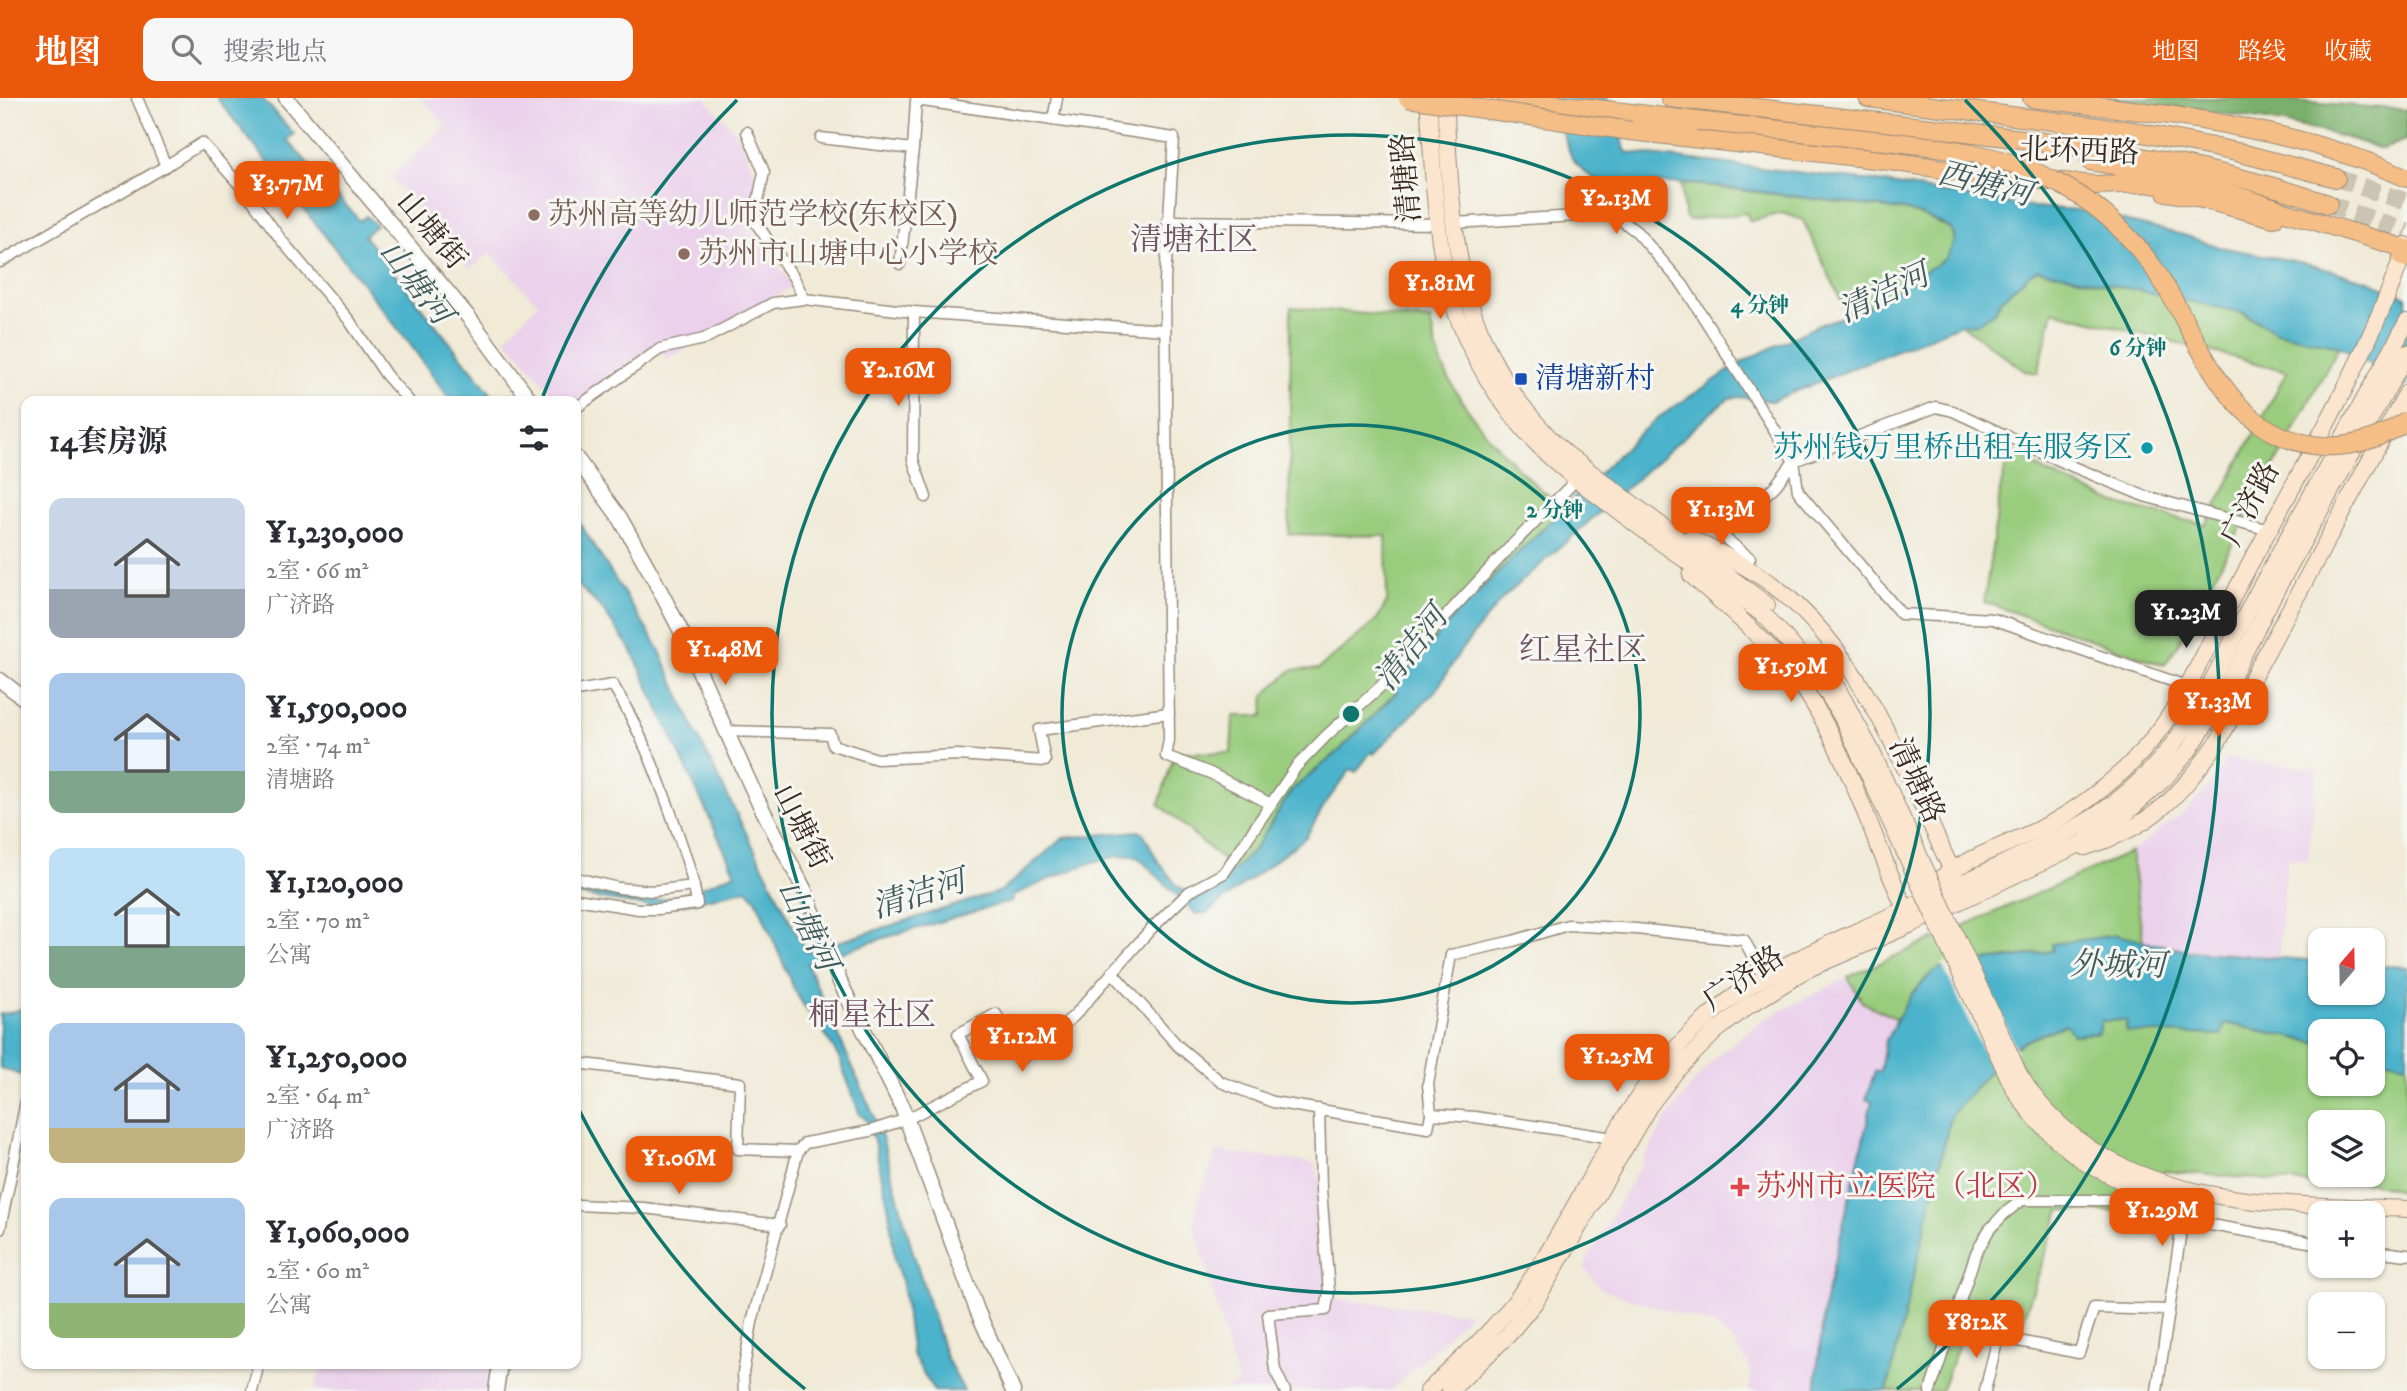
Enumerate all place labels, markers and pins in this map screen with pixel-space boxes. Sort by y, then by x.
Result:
pin: ¥3.77M [230,162,344,221]
pin: ¥2.13M [1559,176,1673,236]
place label: 苏州高等幼儿师范学校(东校区) [548,197,958,234]
marker: 苏州高等幼儿师范学校(东校区) [526,207,542,223]
place label: 苏州市山塘中心小学校 [698,236,998,273]
marker: 苏州市山塘中心小学校 [676,246,692,262]
pin: ¥1.81M [1383,262,1497,321]
pin: ¥2.16M [841,348,955,408]
place label: 清塘新村 [1535,361,1655,398]
marker: 清塘新村 [1513,371,1529,387]
place label: 苏州钱万里桥出租车服务区 [1773,430,2133,467]
marker: 苏州钱万里桥出租车服务区 [2139,440,2155,456]
pin: ¥1.13M [1664,488,1778,547]
pin: ¥1.23M [2129,590,2243,650]
pin: ¥1.48M [668,628,782,687]
pin: ¥1.59M [1734,644,1848,704]
pin: ¥1.33M [2161,680,2275,739]
centre of rings [1339,702,1363,726]
pin: ¥1.12M [965,1014,1079,1074]
pin: ¥1.25M [1560,1034,1674,1094]
pin: ¥1.06M [622,1136,736,1196]
place label: 苏州市立医院（北区） [1756,1169,2056,1206]
marker: 苏州市立医院（北区） [1730,1177,1750,1197]
pin: ¥1.29M [2105,1188,2219,1248]
pin: ¥812K [1927,1300,2025,1360]

